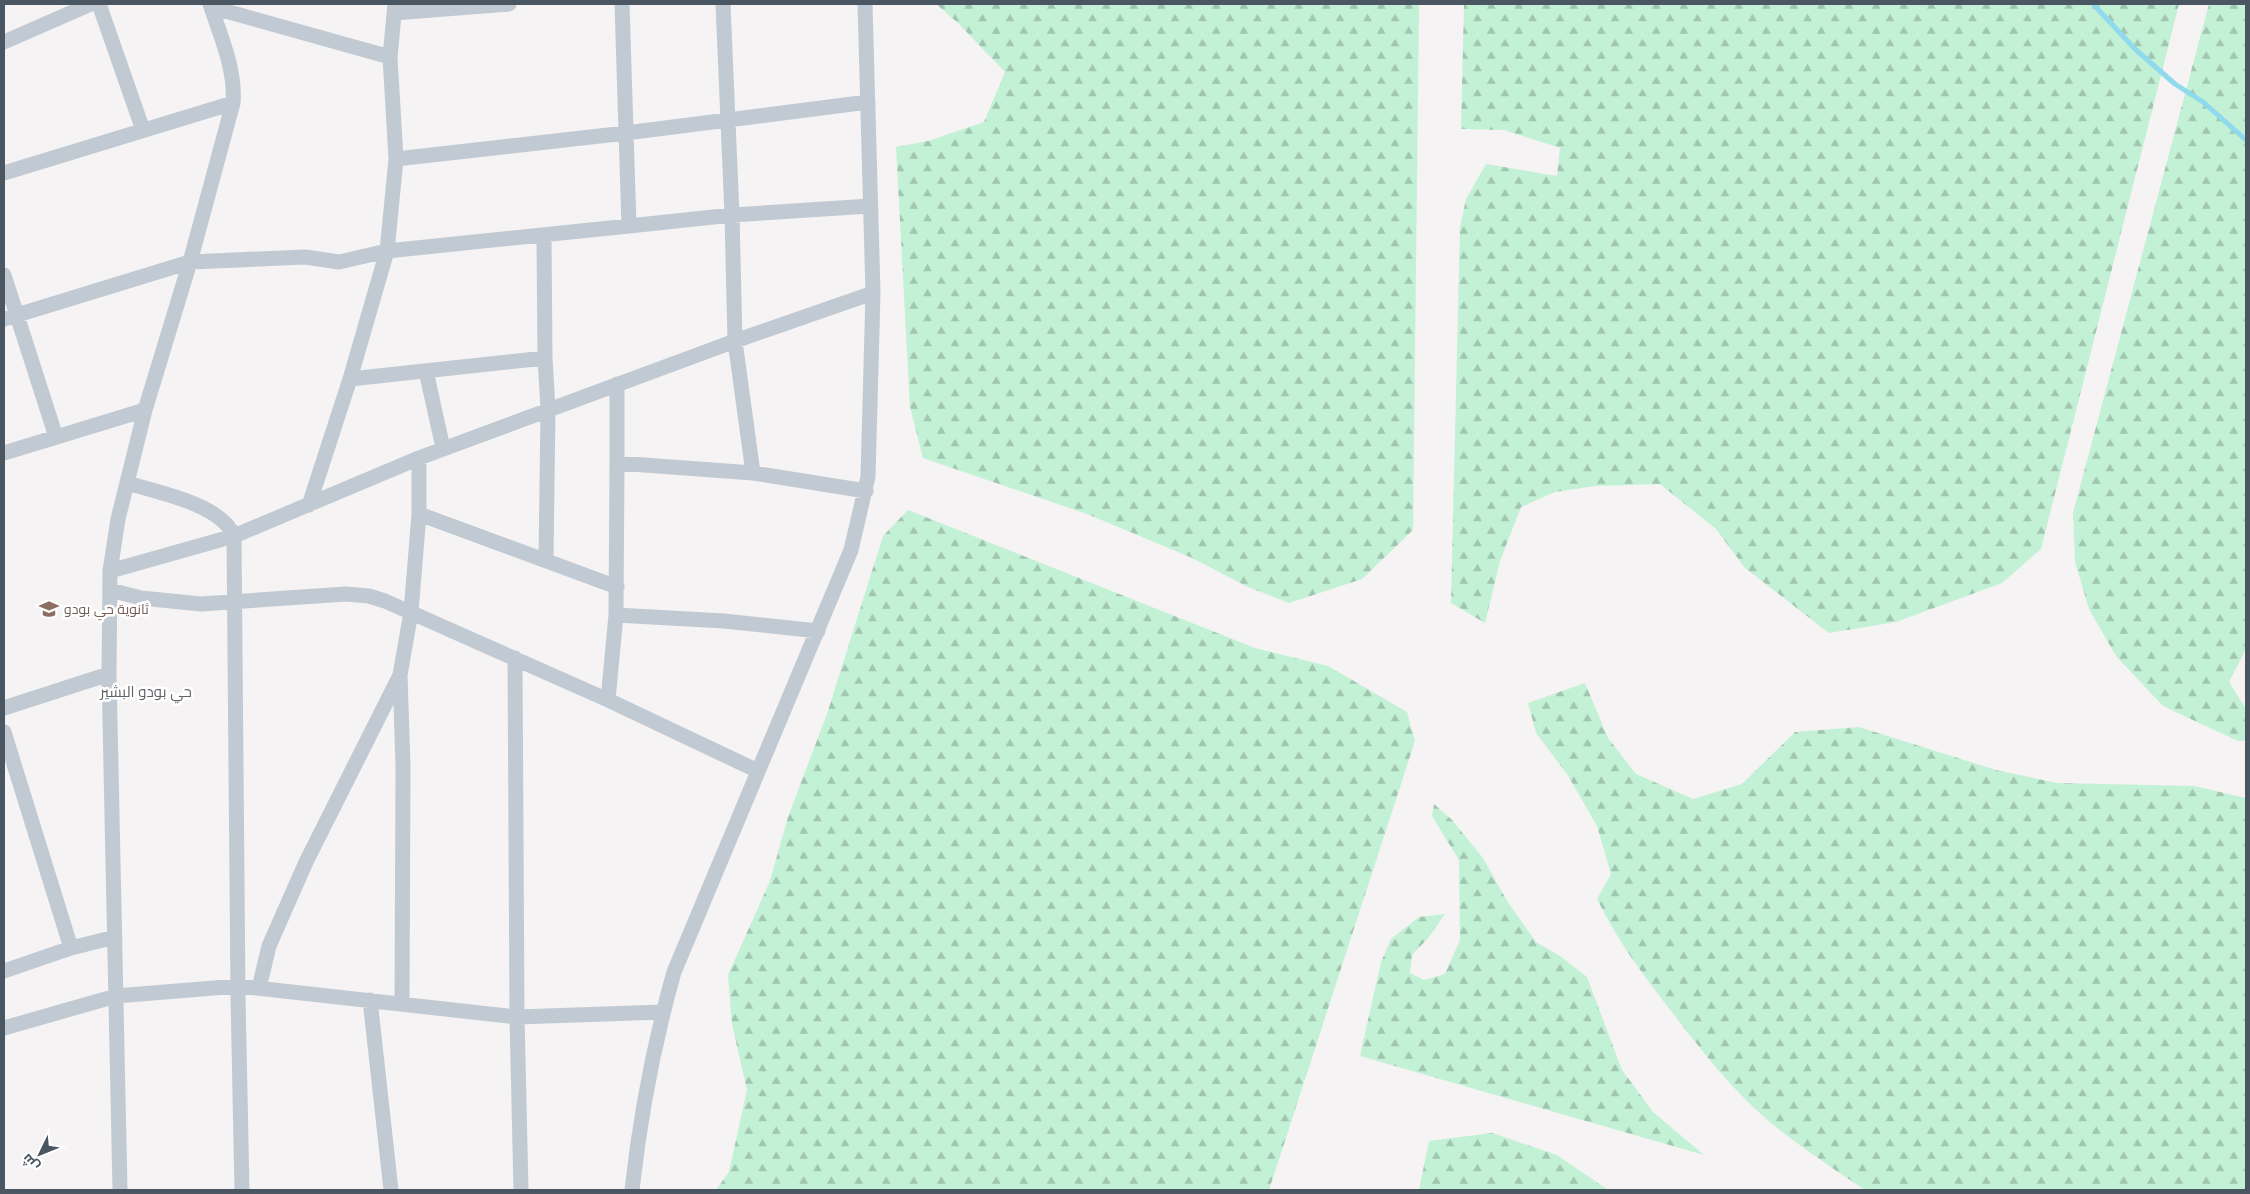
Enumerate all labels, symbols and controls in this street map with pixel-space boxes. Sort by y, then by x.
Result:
school or university icon: ثانوية حي بودو [38,598,60,620]
place label: ثانوية حي بودو [64,601,149,621]
district label: حي بودو البشير [99,683,192,704]
north arrow [15,1129,65,1179]
text: ش [18,1150,43,1175]

